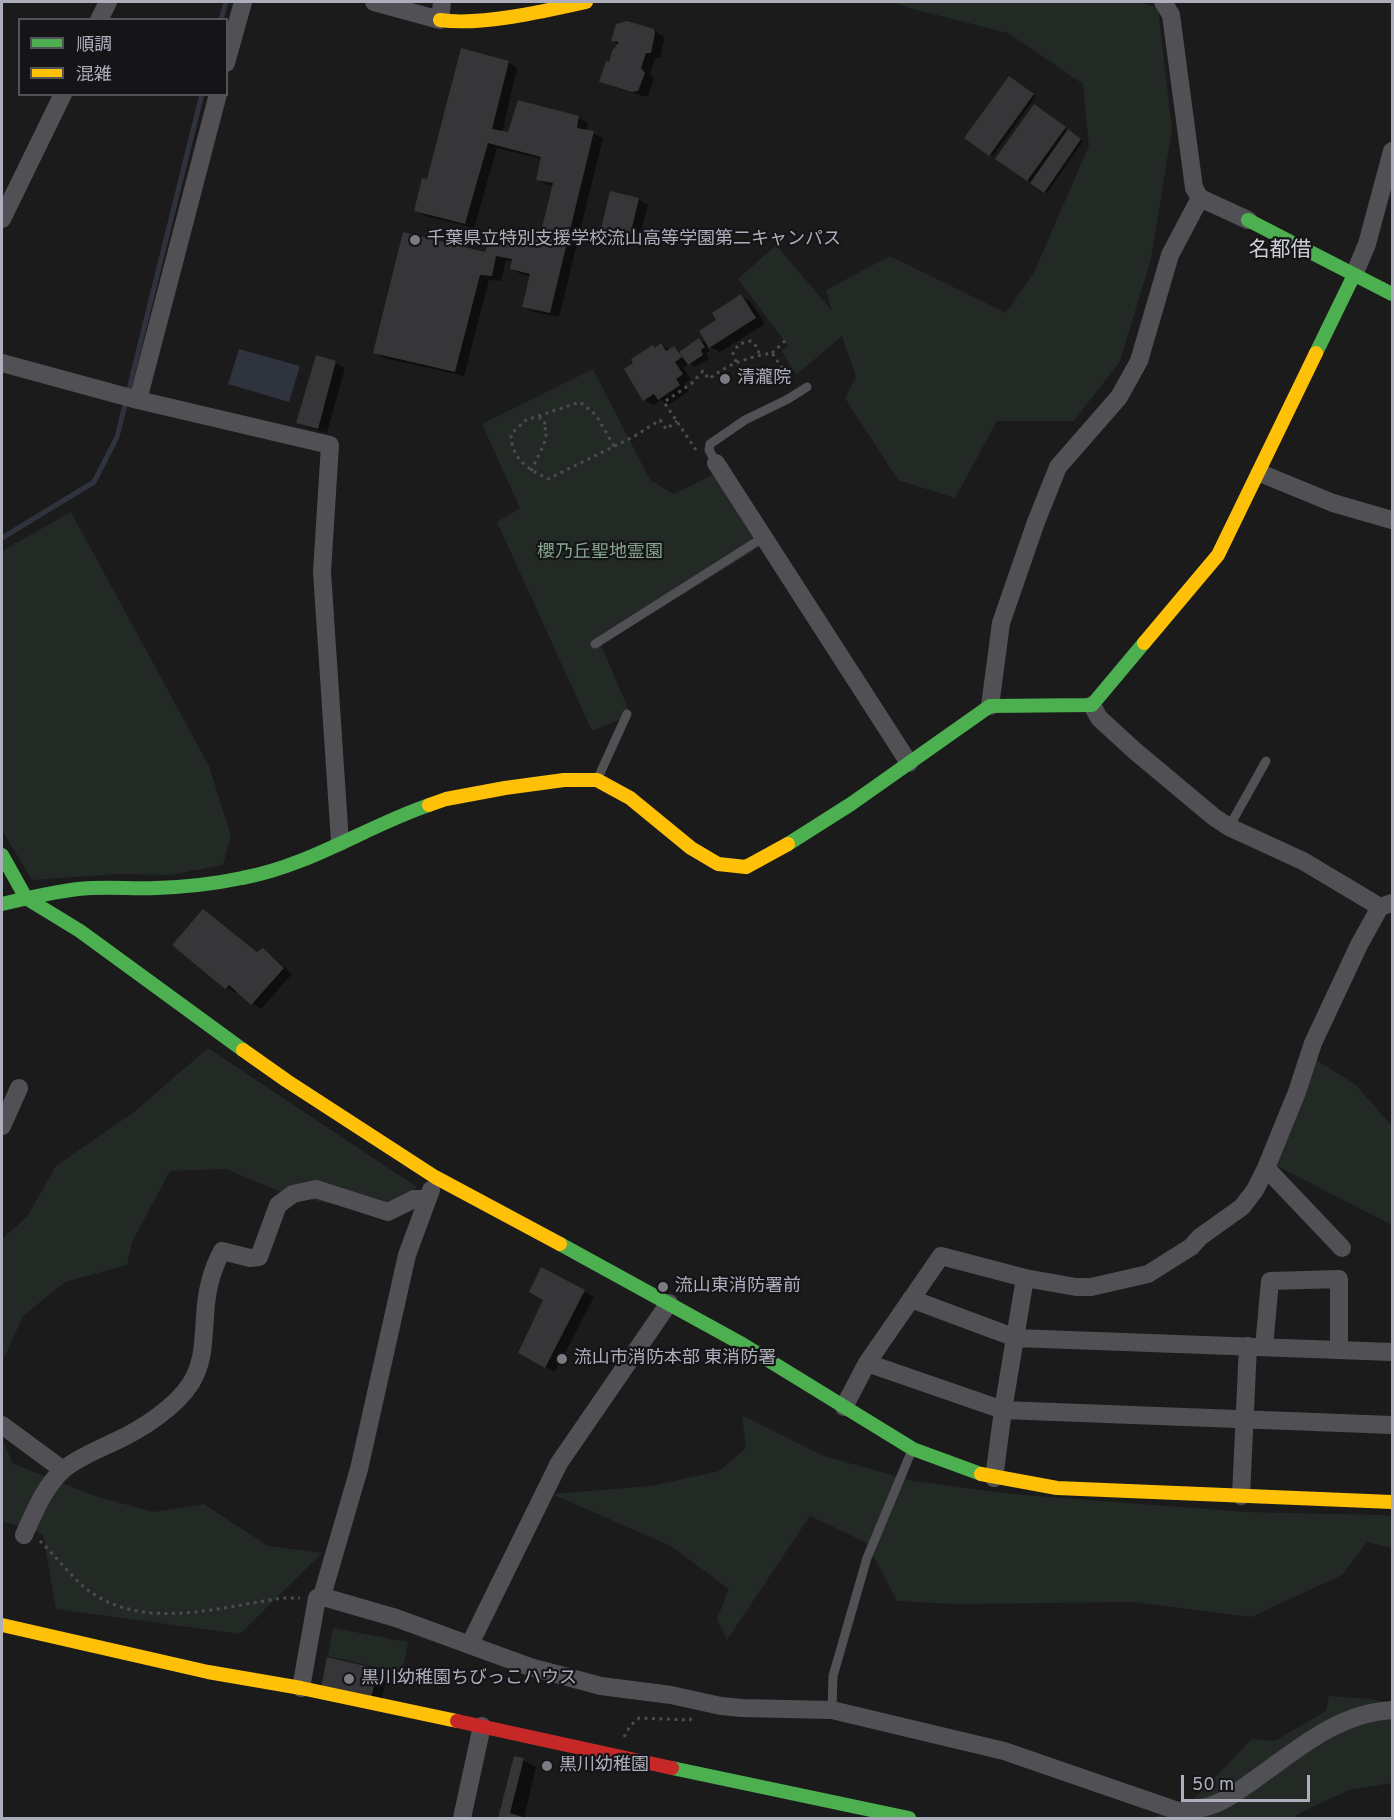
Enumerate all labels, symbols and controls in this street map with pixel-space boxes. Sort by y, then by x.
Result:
legend [18,18,228,96]
text: 順調 [76,34,112,57]
text: 混雑 [76,64,112,87]
place label: 千葉県立特別支援学校流山高等学園第二キャンパス [427,229,841,251]
marker: 千葉県立特別支援学校流山高等学園第二キャンパス [408,233,422,247]
district label: 名都借 [1249,239,1311,265]
place label: 清瀧院 [737,368,791,390]
marker: 清瀧院 [718,372,732,386]
park label: 櫻乃丘聖地霊園 [537,542,663,564]
place label: 流山東消防署前 [675,1276,801,1298]
marker: 流山東消防署前 [656,1280,670,1294]
place label: 流山市消防本部 東消防署 [574,1348,776,1370]
marker: 流山市消防本部 東消防署 [555,1352,569,1366]
place label: 黒川幼稚園ちびっこハウス [361,1668,577,1690]
marker: 黒川幼稚園ちびっこハウス [342,1672,356,1686]
place label: 黒川幼稚園 [559,1755,649,1777]
marker: 黒川幼稚園 [540,1759,554,1773]
scale bar [1184,1763,1313,1801]
text: 50 m [1192,1774,1234,1797]

